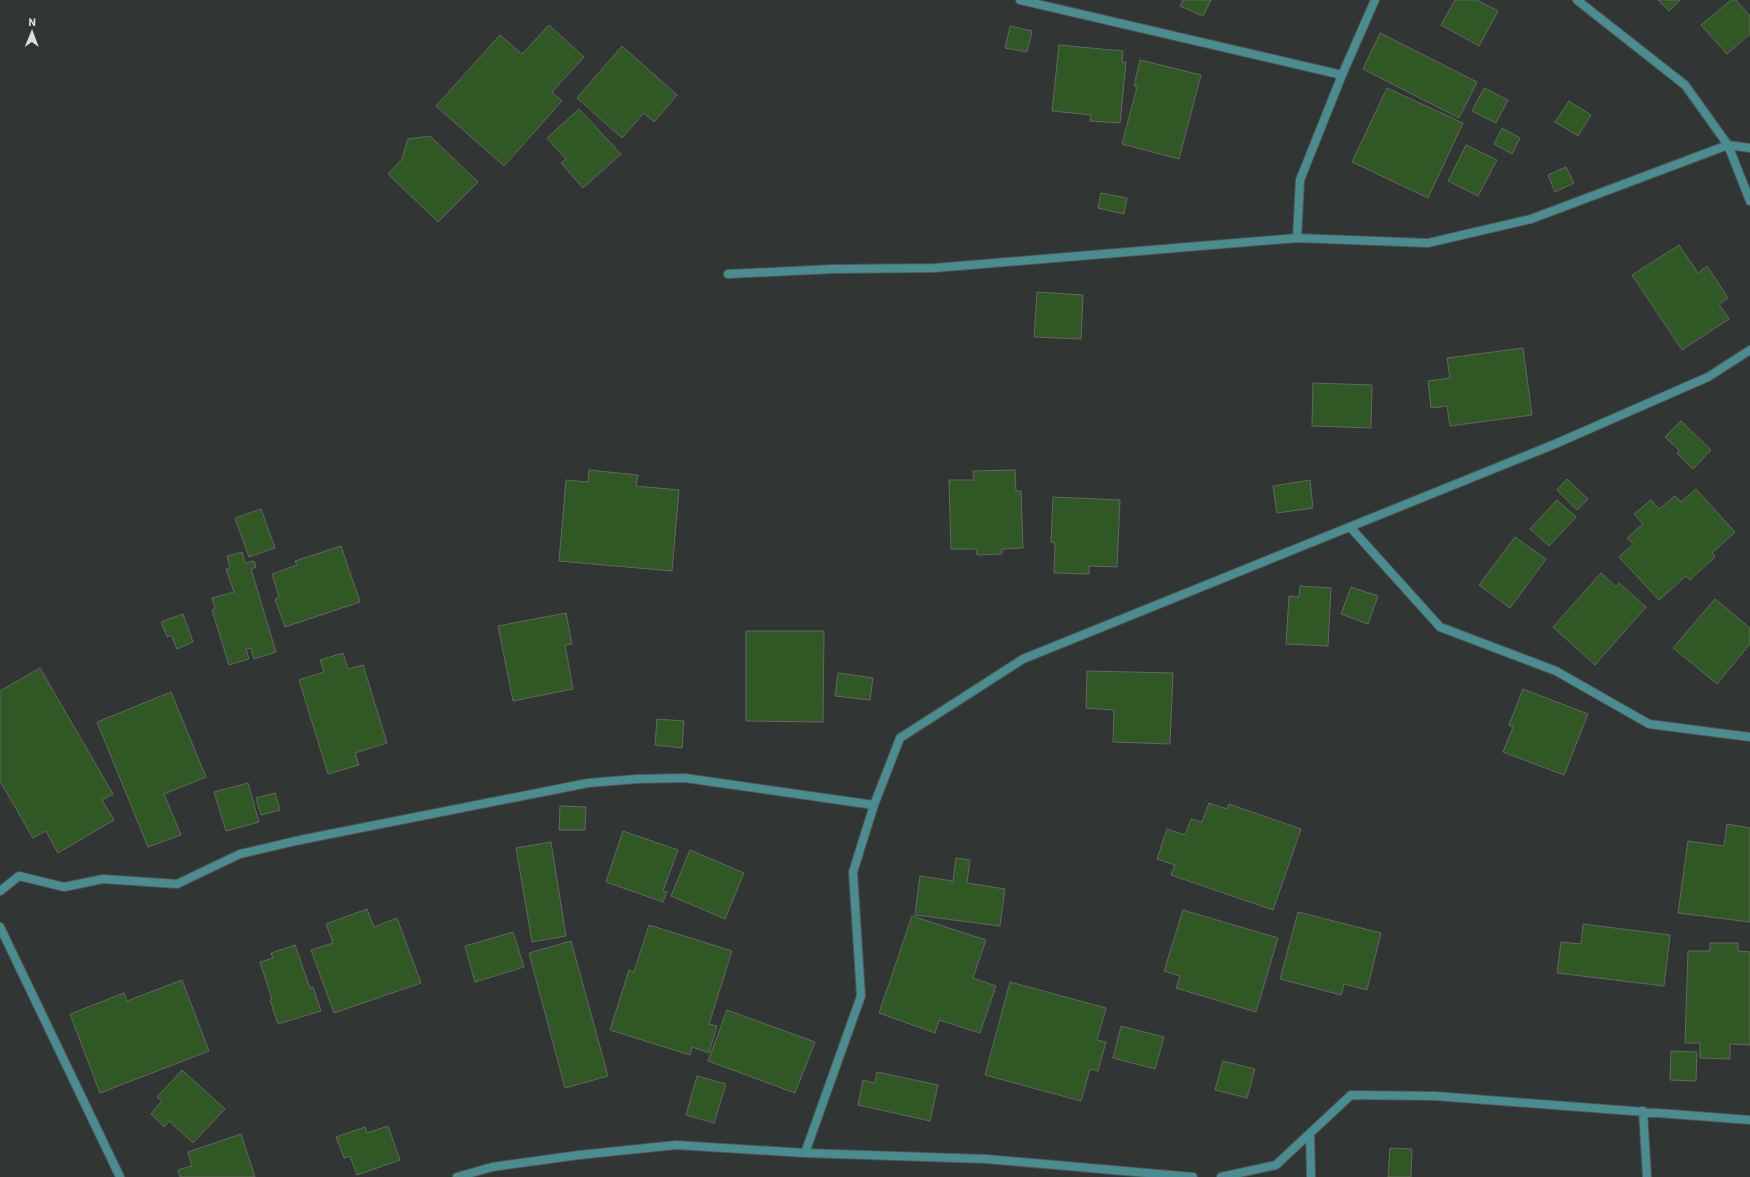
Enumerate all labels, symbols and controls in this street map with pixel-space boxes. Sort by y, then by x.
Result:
north arrow [12,12,52,52]
text: N [28,15,36,28]

